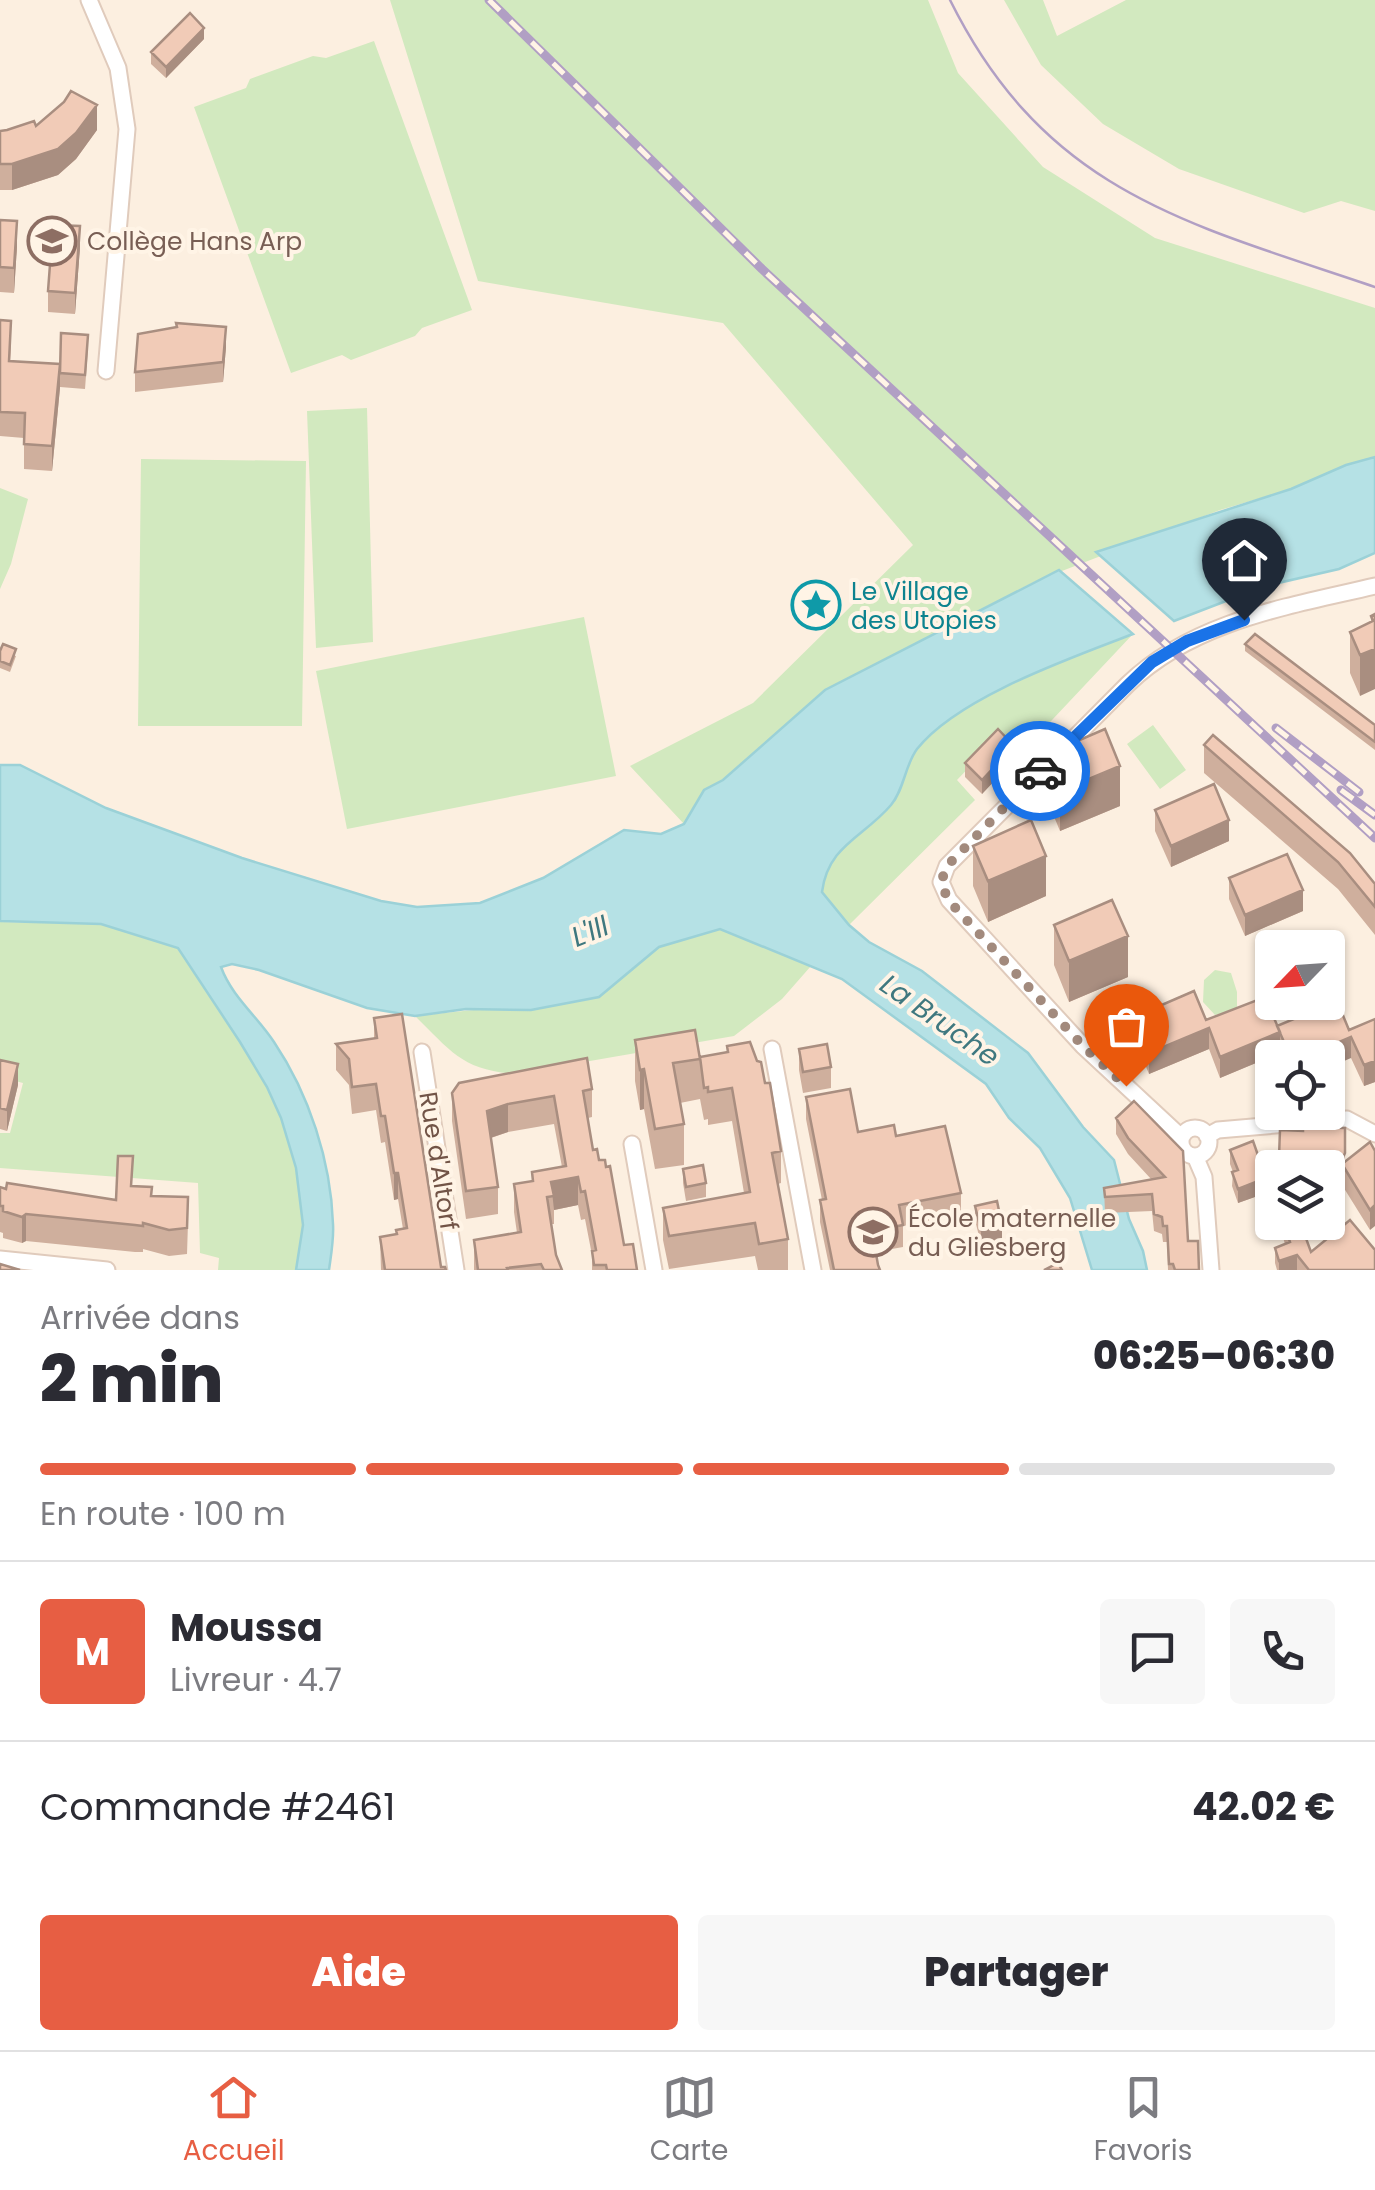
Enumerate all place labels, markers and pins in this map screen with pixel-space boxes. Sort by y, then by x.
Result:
school or university icon: Collège Hans Arp [26,215,78,267]
place label: Collège Hans Arp [87,224,302,259]
pin [1202,518,1287,621]
place label: Le Village des Utopies [851,574,997,638]
place icon: Le Village des Utopies [790,579,842,631]
pin [1084,984,1169,1087]
place label: École maternelle du Gliesberg [908,1201,1116,1265]
school or university icon: École maternelle du Gliesberg [847,1206,899,1258]

